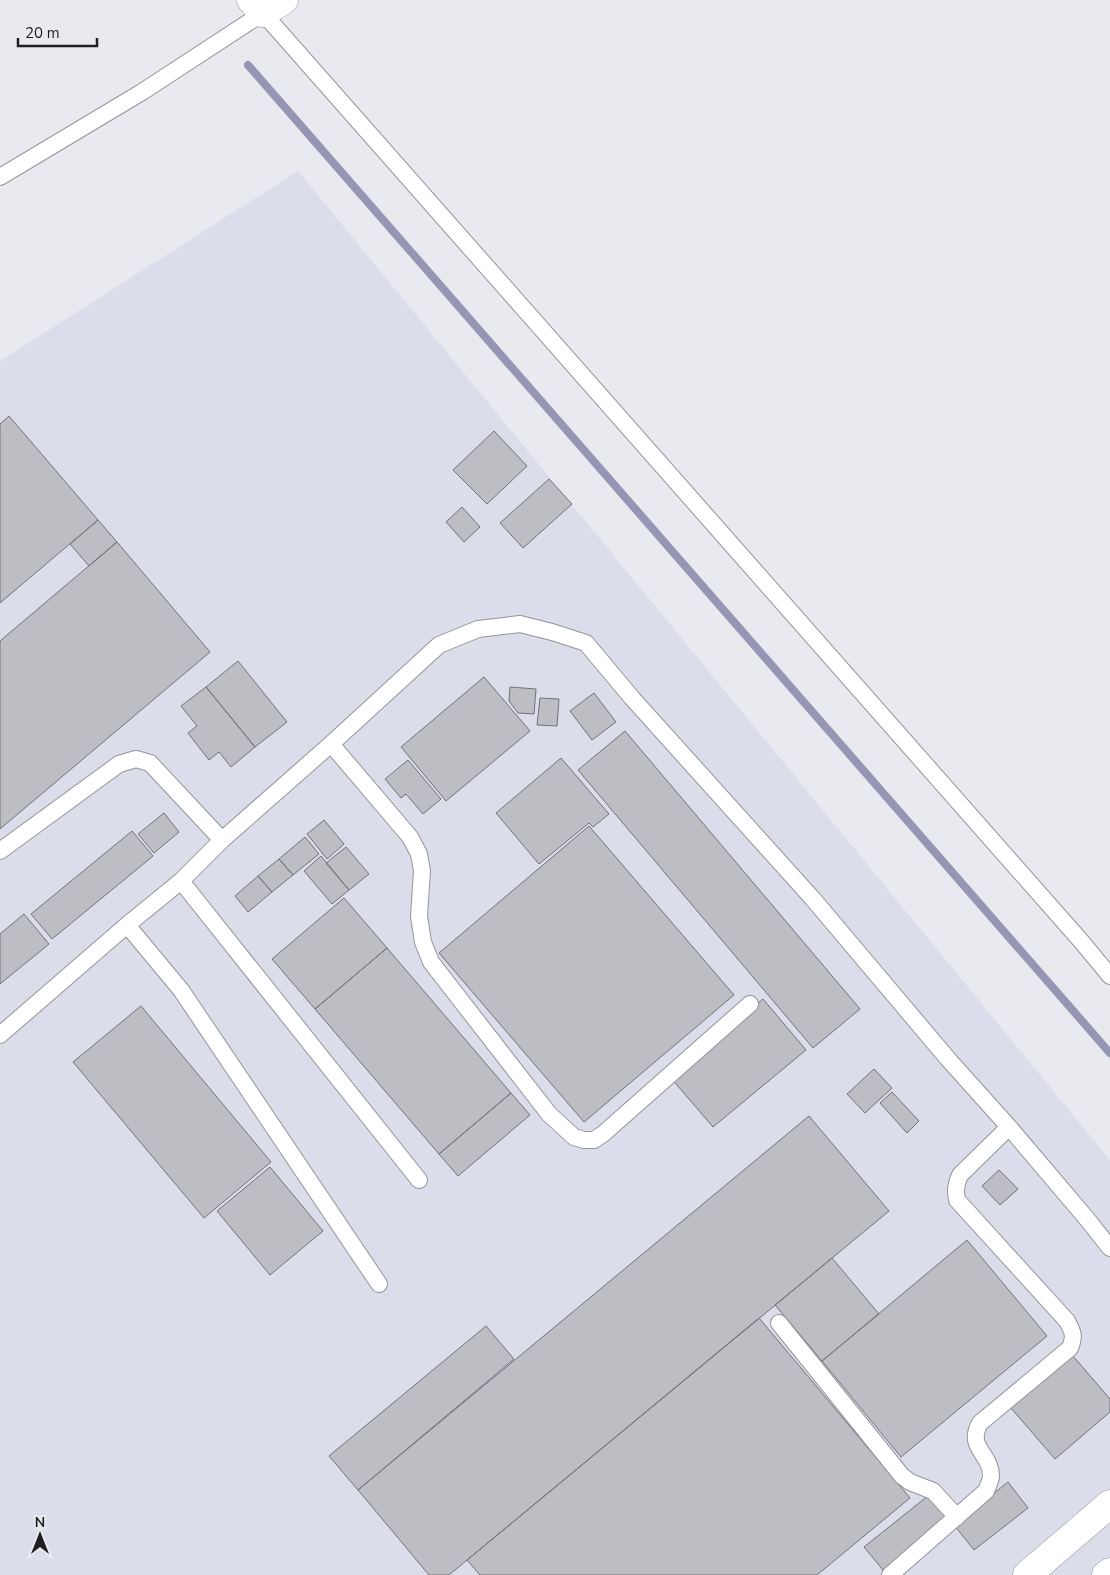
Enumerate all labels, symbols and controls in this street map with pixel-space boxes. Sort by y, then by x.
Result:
scale bar [18,15,96,47]
text: 20 m [25,23,60,43]
north arrow [15,1510,65,1560]
text: N [35,1513,45,1532]

